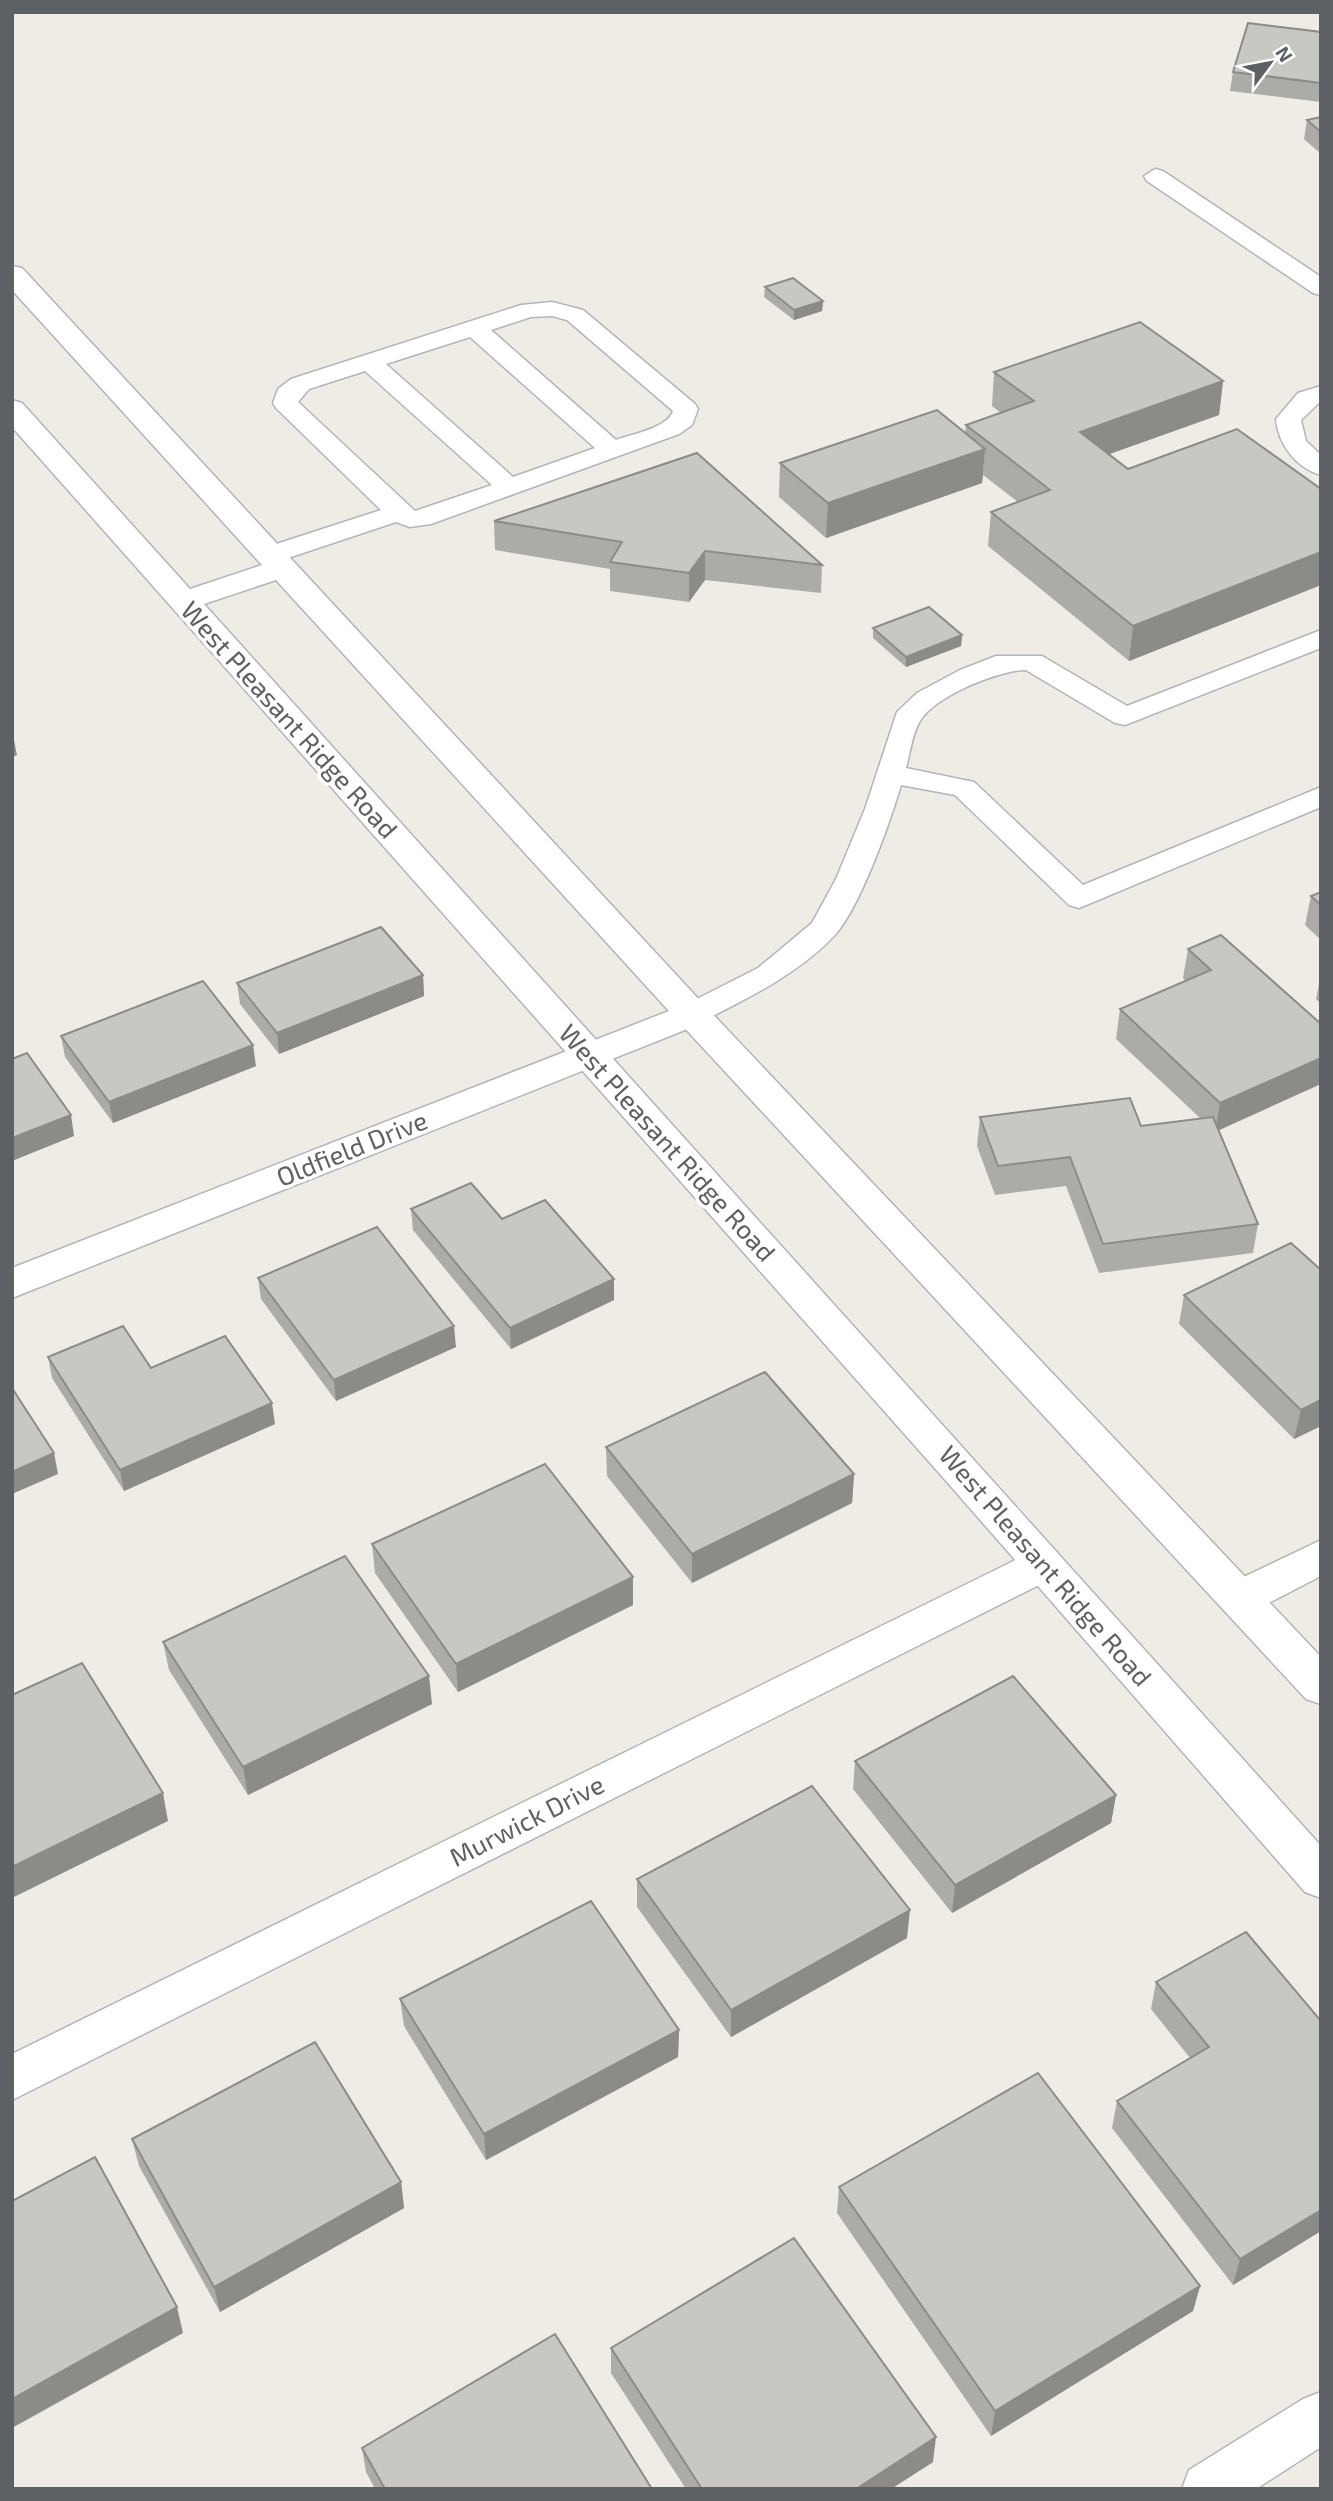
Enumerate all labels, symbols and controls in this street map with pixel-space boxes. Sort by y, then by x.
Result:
north arrow [1235,28,1305,98]
text: N [1271,42,1298,66]
street label: West Pleasant Ridge Road [176,594,405,844]
street label: West Pleasant Ridge Road [554,1017,783,1267]
street label: Oldfield Drive [272,1103,431,1192]
street label: West Pleasant Ridge Road [933,1439,1159,1691]
street label: Murwick Drive [444,1767,609,1872]

